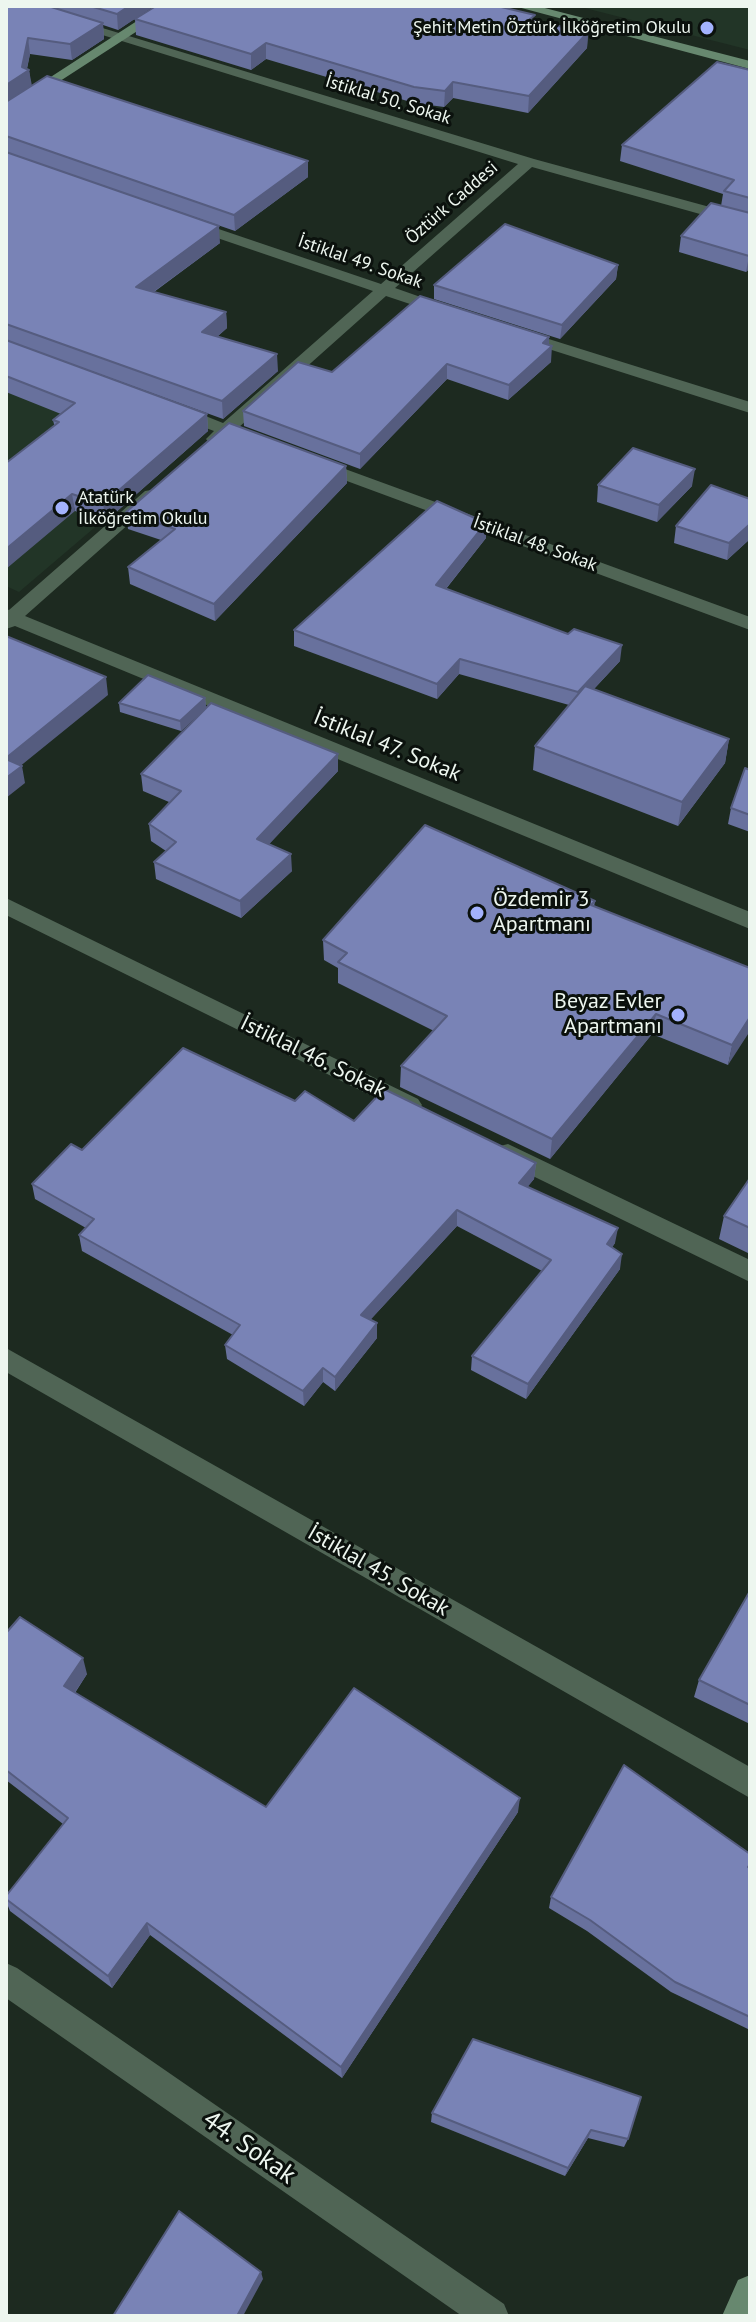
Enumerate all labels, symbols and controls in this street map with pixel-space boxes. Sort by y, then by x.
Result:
place label: Şehit Metin Öztürk İlköğretim Okulu [413,17,691,39]
marker: Şehit Metin Öztürk İlköğretim Okulu [698,19,716,37]
street label: İstiklal 50. Sokak [323,71,453,129]
street label: Öztürk Caddesi [401,157,503,249]
street label: İstiklal 49. Sokak [295,231,425,293]
place label: Atatürk İlköğretim Okulu [78,487,207,530]
marker: Atatürk İlköğretim Okulu [53,499,71,517]
street label: İstiklal 48. Sokak [470,512,600,576]
street label: İstiklal 47. Sokak [309,704,465,788]
place label: Özdemir 3 Apartmanı [493,887,591,938]
marker: Özdemir 3 Apartmanı [468,904,486,922]
place label: Beyaz Evler Apartmanı [554,989,662,1040]
marker: Beyaz Evler Apartmanı [669,1006,687,1024]
street label: İstiklal 46. Sokak [236,1010,390,1104]
street label: İstiklal 45. Sokak [302,1520,454,1622]
street label: 44. Sokak [196,2105,302,2191]

